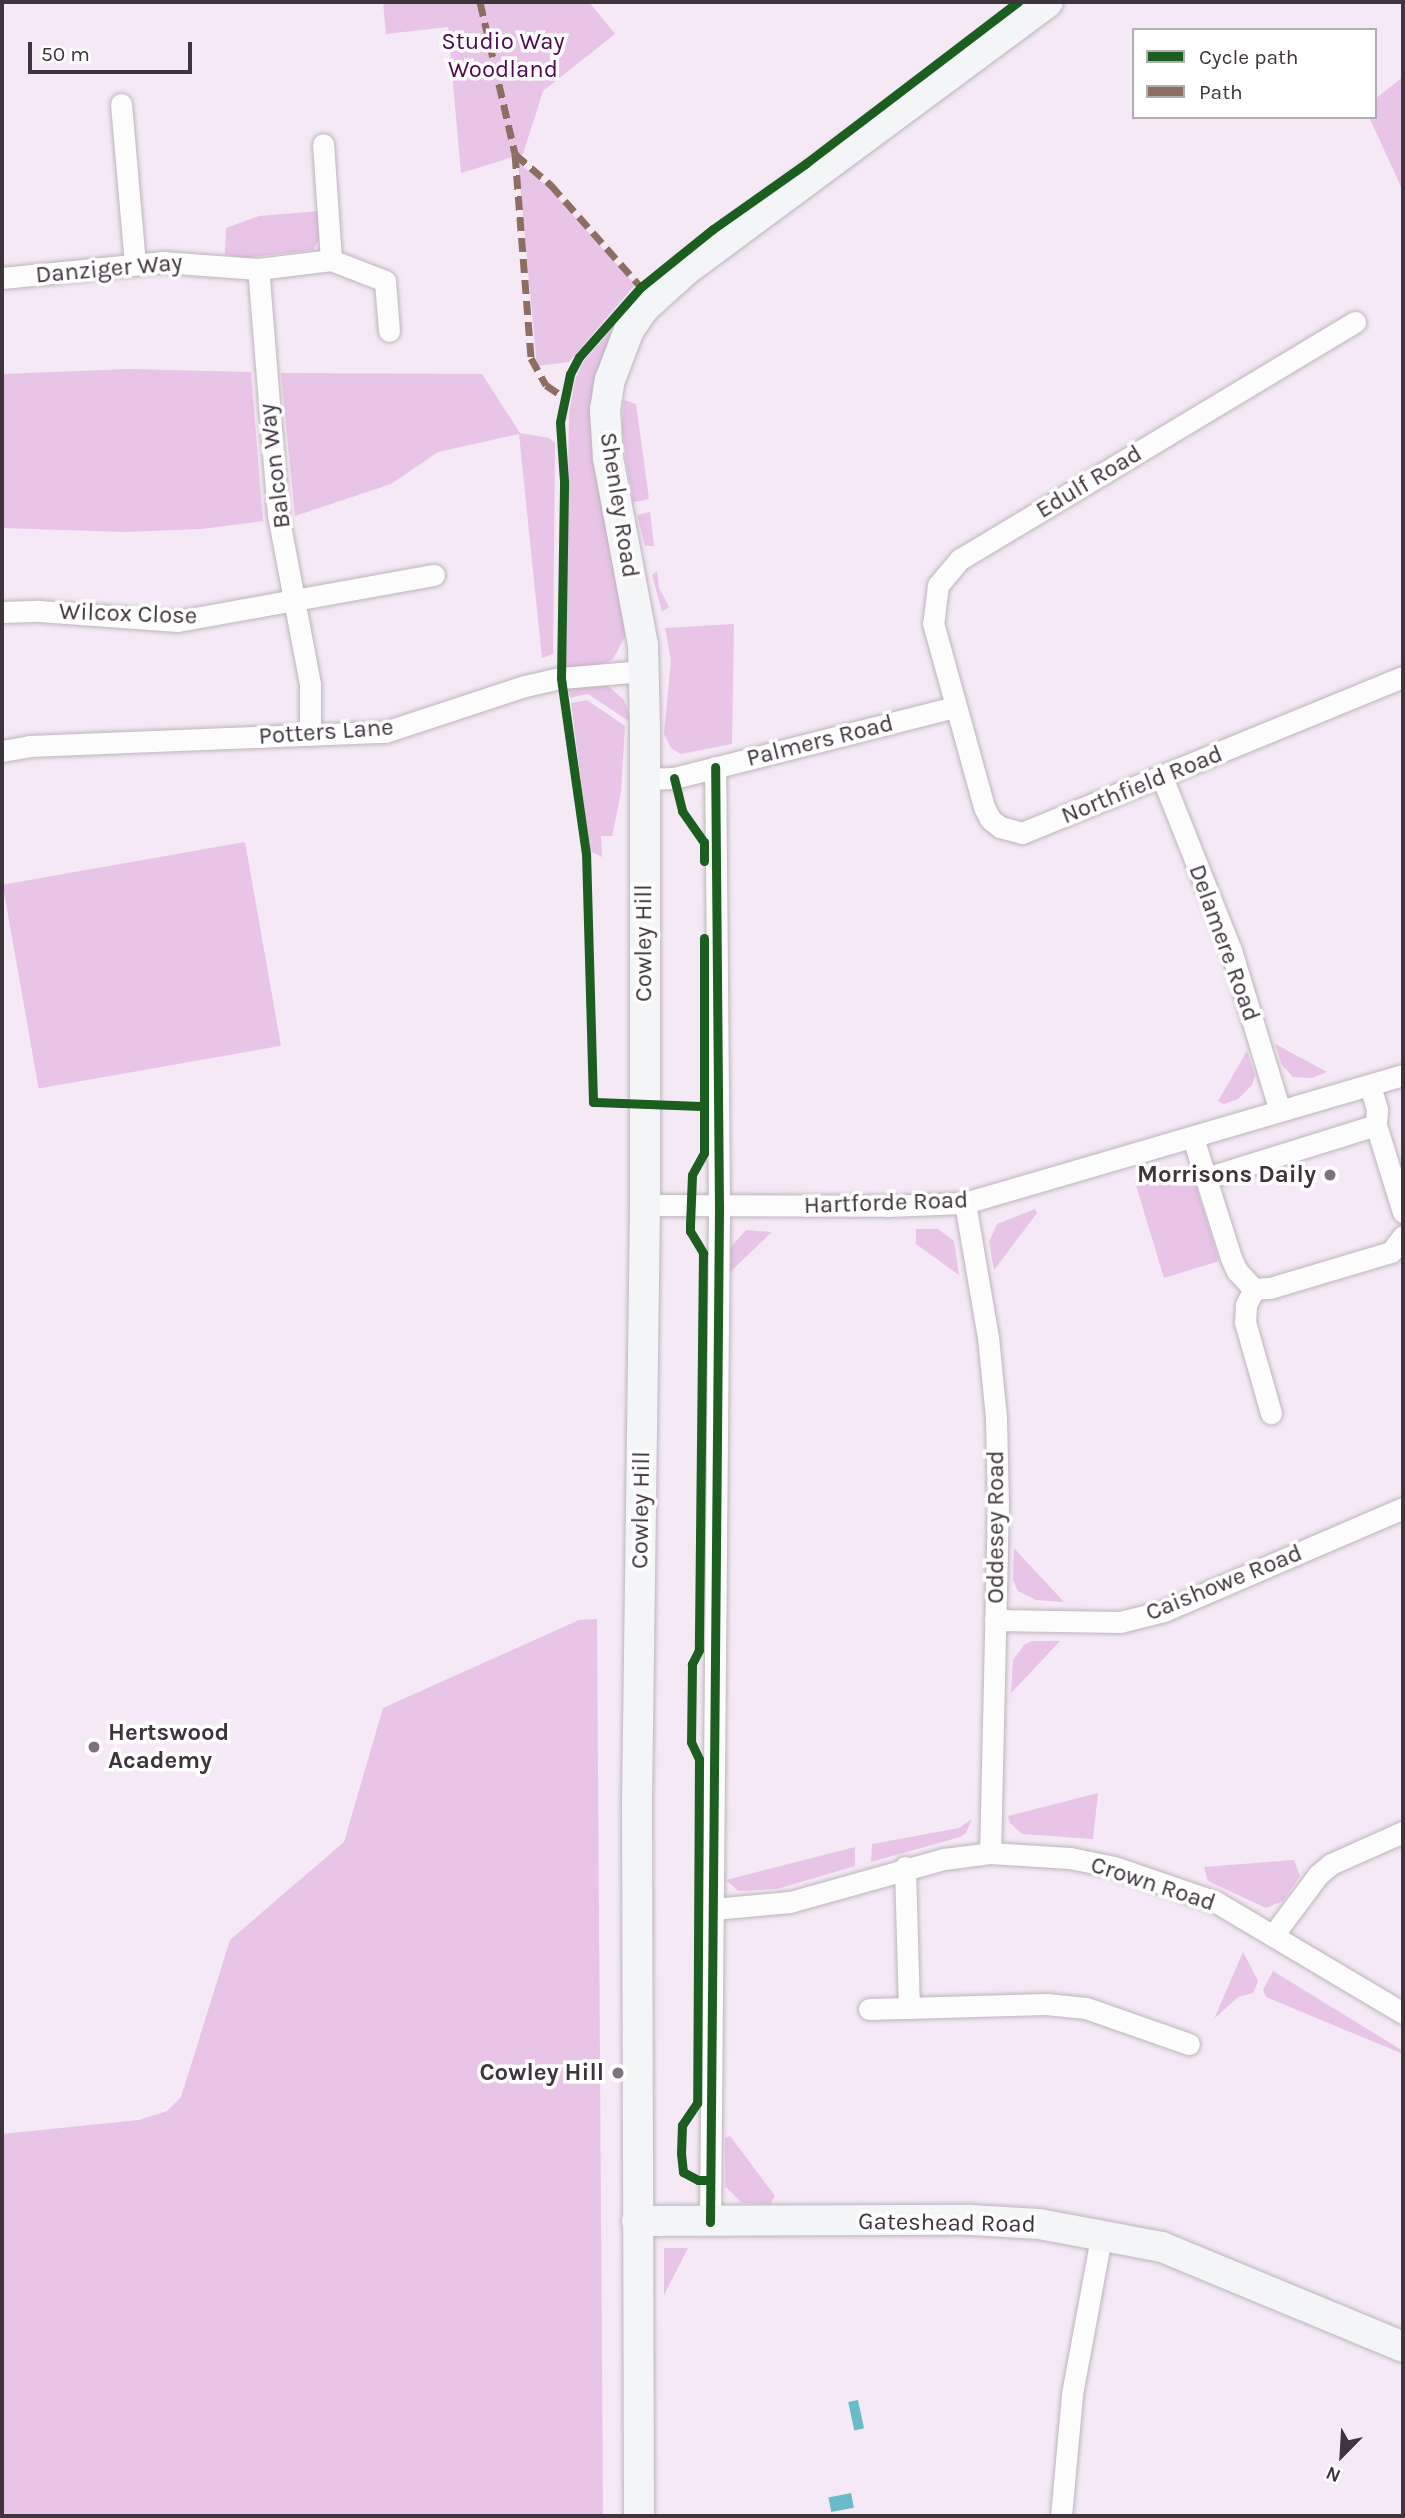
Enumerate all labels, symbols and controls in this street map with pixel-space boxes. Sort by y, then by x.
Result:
scale bar [32,28,196,72]
park label: Studio Way Woodland [441,28,565,84]
legend [1132,28,1377,119]
text: 50 m [41,42,90,66]
text: Cycle path [1199,45,1299,69]
text: Path [1199,80,1243,104]
street label: Danziger Way [34,248,184,290]
street label: Balcon Way [253,402,297,530]
street label: Shenley Road [593,430,645,580]
street label: Edulf Road [1031,439,1147,525]
street label: Wilcox Close [58,597,198,631]
street label: Palmers Road [744,709,896,773]
street label: Potters Lane [258,713,394,751]
street label: Northfield Road [1057,740,1227,830]
street label: Delamere Road [1182,861,1266,1025]
street label: Cowley Hill [630,884,658,1002]
place label: Morrisons Daily [1137,1161,1316,1189]
marker: Morrisons Daily [1322,1167,1338,1183]
street label: Hartforde Road [803,1186,969,1220]
street label: Oddesey Road [982,1450,1010,1604]
street label: Cowley Hill [626,1451,656,1569]
street label: Caishowe Road [1142,1539,1306,1627]
place label: Hertswood Academy [108,1719,229,1775]
marker: Hertswood Academy [86,1739,102,1755]
street label: Crown Road [1087,1850,1219,1918]
place label: Cowley Hill [479,2059,604,2087]
marker: Cowley Hill [610,2065,626,2081]
street label: Gateshead Road [858,2207,1036,2239]
north arrow [1307,2420,1377,2490]
text: N [1323,2461,1344,2487]

